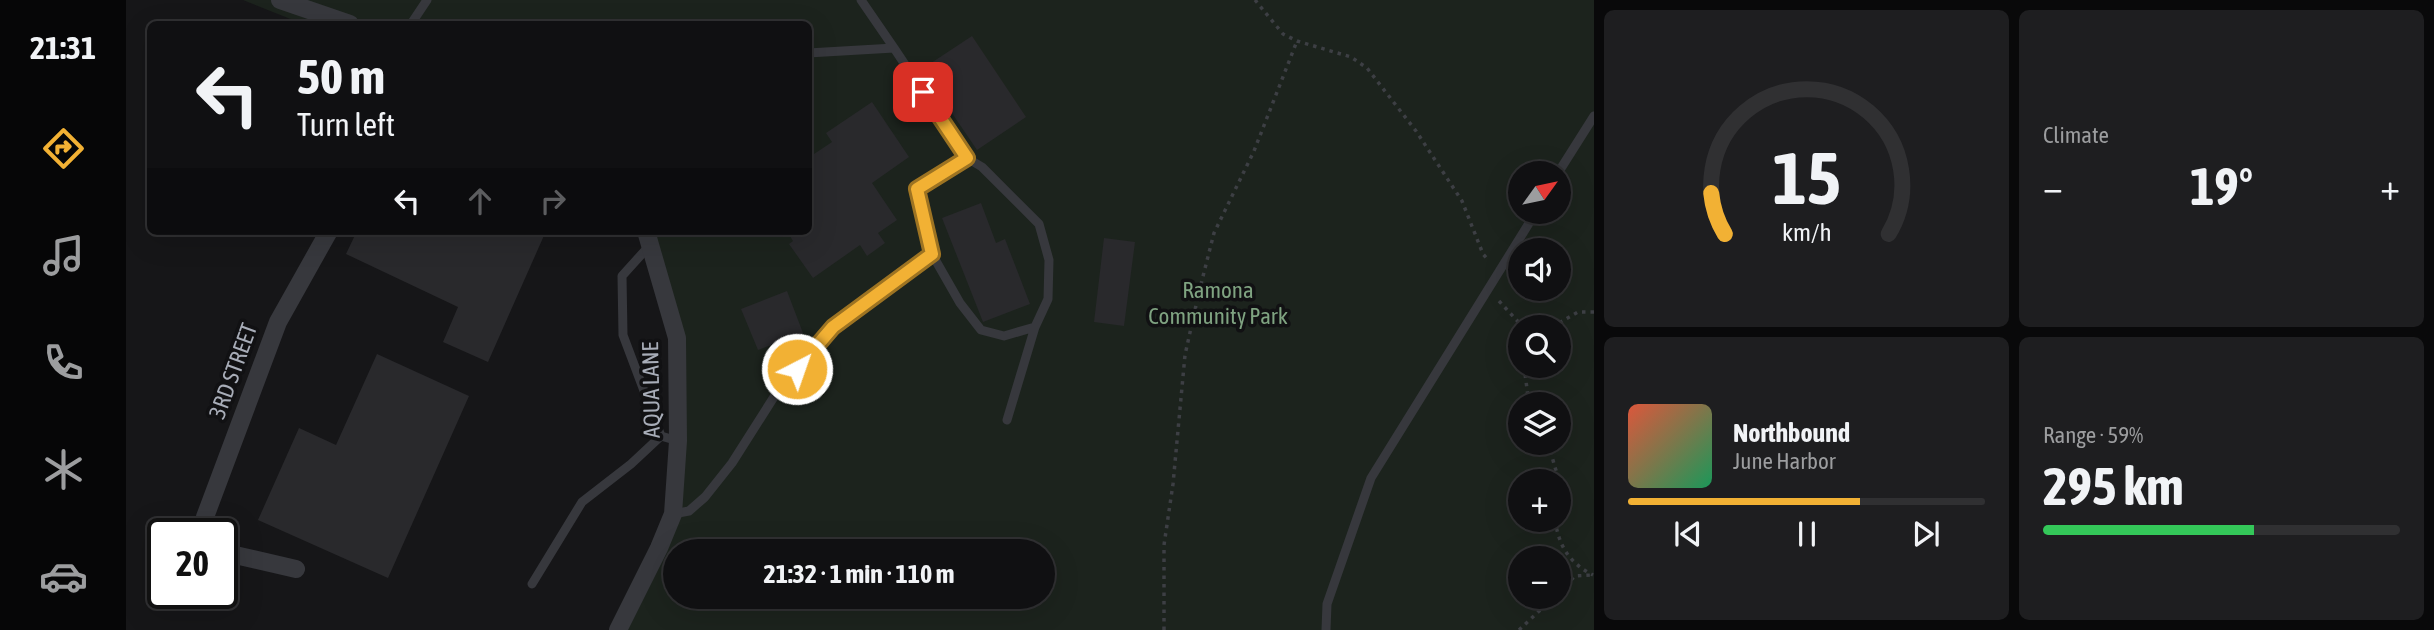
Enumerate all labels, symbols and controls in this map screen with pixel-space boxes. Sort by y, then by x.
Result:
text: 21:31 [30,29,96,66]
text: 50 m [297,48,385,104]
icon: left [182,49,273,140]
pin [893,62,953,122]
icon: arrive [904,73,942,111]
text: Turn left [297,106,395,143]
text: Climate [2043,122,2109,148]
icon: directions [39,124,88,173]
text: 15 [1772,137,1841,220]
text: 19° [2190,156,2253,216]
north arrow [1508,161,1572,224]
map controls [1508,161,1571,609]
text: − [2043,165,2063,208]
text: + [2380,165,2400,208]
icon: left [388,182,426,220]
icon: ahead [461,182,499,220]
icon: right [534,182,572,220]
text: km/h [1782,218,1831,246]
icon: music [39,231,88,280]
button: sound [1508,238,1571,301]
park label: Ramona Community Park [1148,277,1288,329]
button: search [1508,315,1571,378]
street label: 3RD STREET [204,320,262,422]
position arrow [760,332,834,406]
icon: phone [39,338,88,387]
street label: AQUA LANE [637,341,665,438]
button: layers [1508,392,1571,455]
text: Northbound [1733,418,1850,448]
text: Range · 59% [2043,422,2143,448]
icon: climate [39,445,88,494]
text: June Harbor [1733,448,1836,474]
text: 295 km [2043,456,2184,516]
button: + [1508,469,1571,532]
icon: previous [1669,515,1707,553]
icon: pause [1788,515,1826,553]
icon: next [1907,515,1945,553]
speed limit sign: 20 [147,518,238,609]
button: − [1508,546,1571,609]
icon: car [39,552,88,601]
text: 21:32 · 1 min · 110 m [764,559,954,589]

